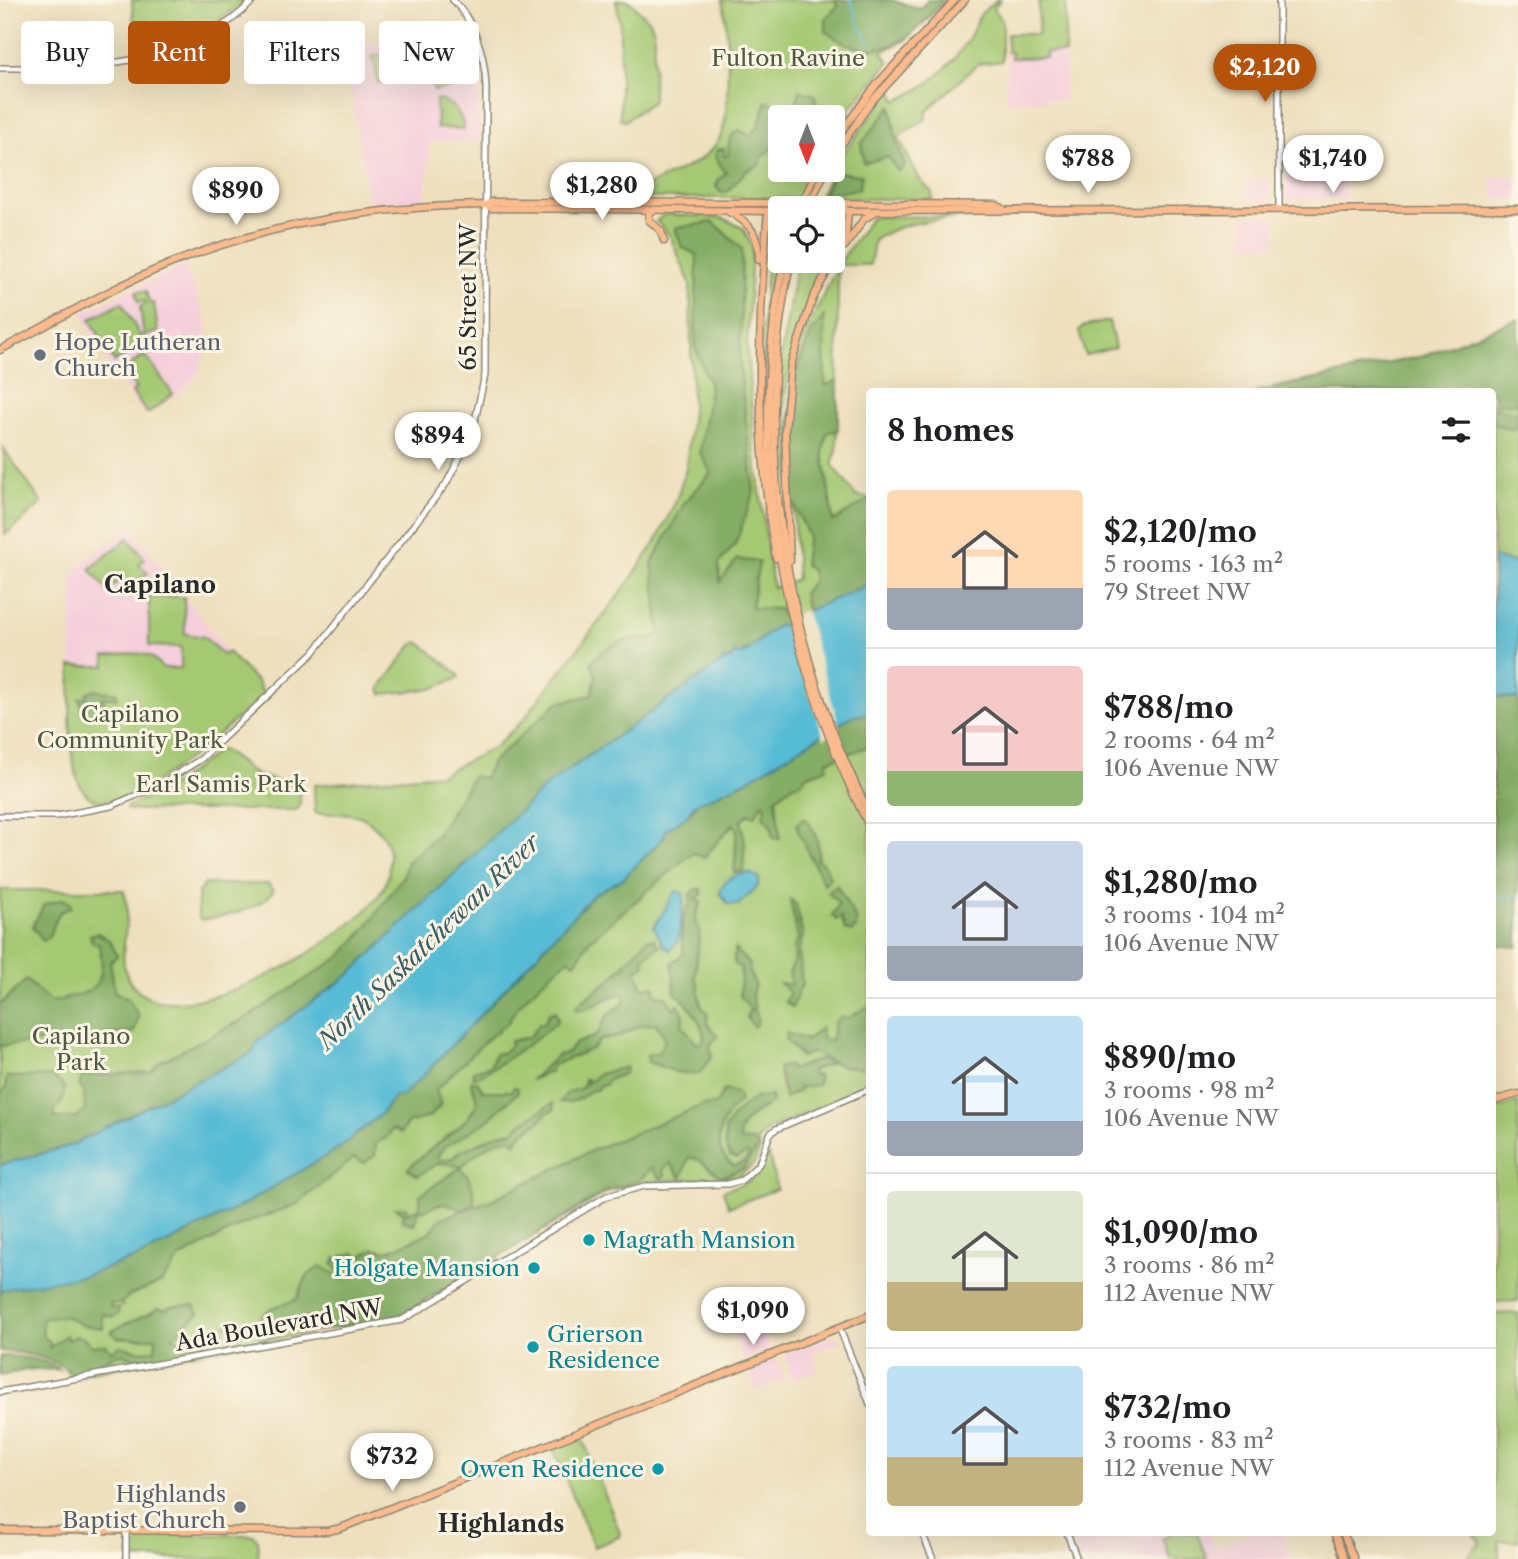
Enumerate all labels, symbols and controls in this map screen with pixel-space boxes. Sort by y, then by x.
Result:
chip: Buy [21,21,114,84]
chip: Rent [128,21,230,84]
chip: Filters [244,21,365,84]
chip: New [379,21,479,84]
park label: Fulton Ravine [711,44,865,72]
pin: $2,120 [1208,44,1322,104]
text: $2,120 [1229,53,1301,81]
north arrow [768,105,845,182]
map controls [768,105,845,273]
pin: $788 [1047,136,1129,195]
pin: $1,740 [1276,136,1390,195]
text: $788 [1061,144,1115,172]
text: $1,740 [1299,144,1367,172]
pin: $1,280 [545,162,659,222]
pin: $890 [195,168,277,227]
text: $1,280 [566,171,638,199]
text: $890 [208,176,264,204]
button: locate [768,196,845,273]
street label: 65 Street NW [454,222,482,371]
place label: Hope Lutheran Church [54,328,221,382]
marker: Hope Lutheran Church [32,347,48,363]
icon: filters [1437,411,1475,449]
pin: $894 [397,412,479,472]
text: 8 homes [887,412,1014,449]
text: $894 [411,421,465,449]
text: $2,120/mo [1104,513,1257,550]
icon: home [943,518,1027,602]
text: 5 rooms · 163 m² [1104,550,1283,578]
district label: Capilano [104,570,216,599]
text: 79 Street NW [1104,578,1250,606]
text: $788/mo [1104,689,1234,726]
icon: home [943,694,1027,778]
park label: Capilano Community Park [37,700,225,754]
text: 2 rooms · 64 m² [1104,726,1275,754]
text: 106 Avenue NW [1104,754,1279,782]
park label: Earl Samis Park [136,770,308,798]
water label: North Saskatchewan River [310,827,547,1057]
text: $1,280/mo [1104,864,1258,901]
icon: home [943,869,1027,953]
text: 3 rooms · 104 m² [1104,901,1285,929]
text: 106 Avenue NW [1104,929,1279,957]
park label: Capilano Park [32,1022,130,1076]
text: $890/mo [1104,1039,1236,1076]
icon: home [943,1044,1027,1128]
text: 3 rooms · 98 m² [1104,1076,1275,1104]
text: 106 Avenue NW [1104,1104,1279,1132]
text: $1,090/mo [1104,1214,1258,1251]
icon: home [943,1219,1027,1303]
place label: Magrath Mansion [603,1226,796,1254]
marker: Magrath Mansion [581,1232,597,1248]
text: 3 rooms · 86 m² [1104,1251,1275,1279]
place label: Holgate Mansion [333,1254,520,1282]
marker: Holgate Mansion [526,1260,542,1276]
text: 112 Avenue NW [1104,1279,1274,1307]
pin: $1,090 [696,1288,810,1347]
street label: Ada Boulevard NW [172,1293,386,1357]
text: $1,090 [717,1296,789,1324]
place label: Grierson Residence [547,1320,660,1374]
marker: Grierson Residence [525,1339,541,1355]
text: $732/mo [1104,1389,1231,1426]
icon: home [943,1394,1027,1478]
text: 3 rooms · 83 m² [1104,1426,1274,1454]
pin: $732 [351,1434,433,1493]
text: $732 [366,1442,418,1470]
text: 112 Avenue NW [1104,1454,1274,1482]
place label: Owen Residence [460,1455,644,1483]
marker: Owen Residence [650,1461,666,1477]
place label: Highlands Baptist Church [62,1480,226,1534]
marker: Highlands Baptist Church [232,1499,248,1515]
district label: Highlands [438,1509,564,1538]

